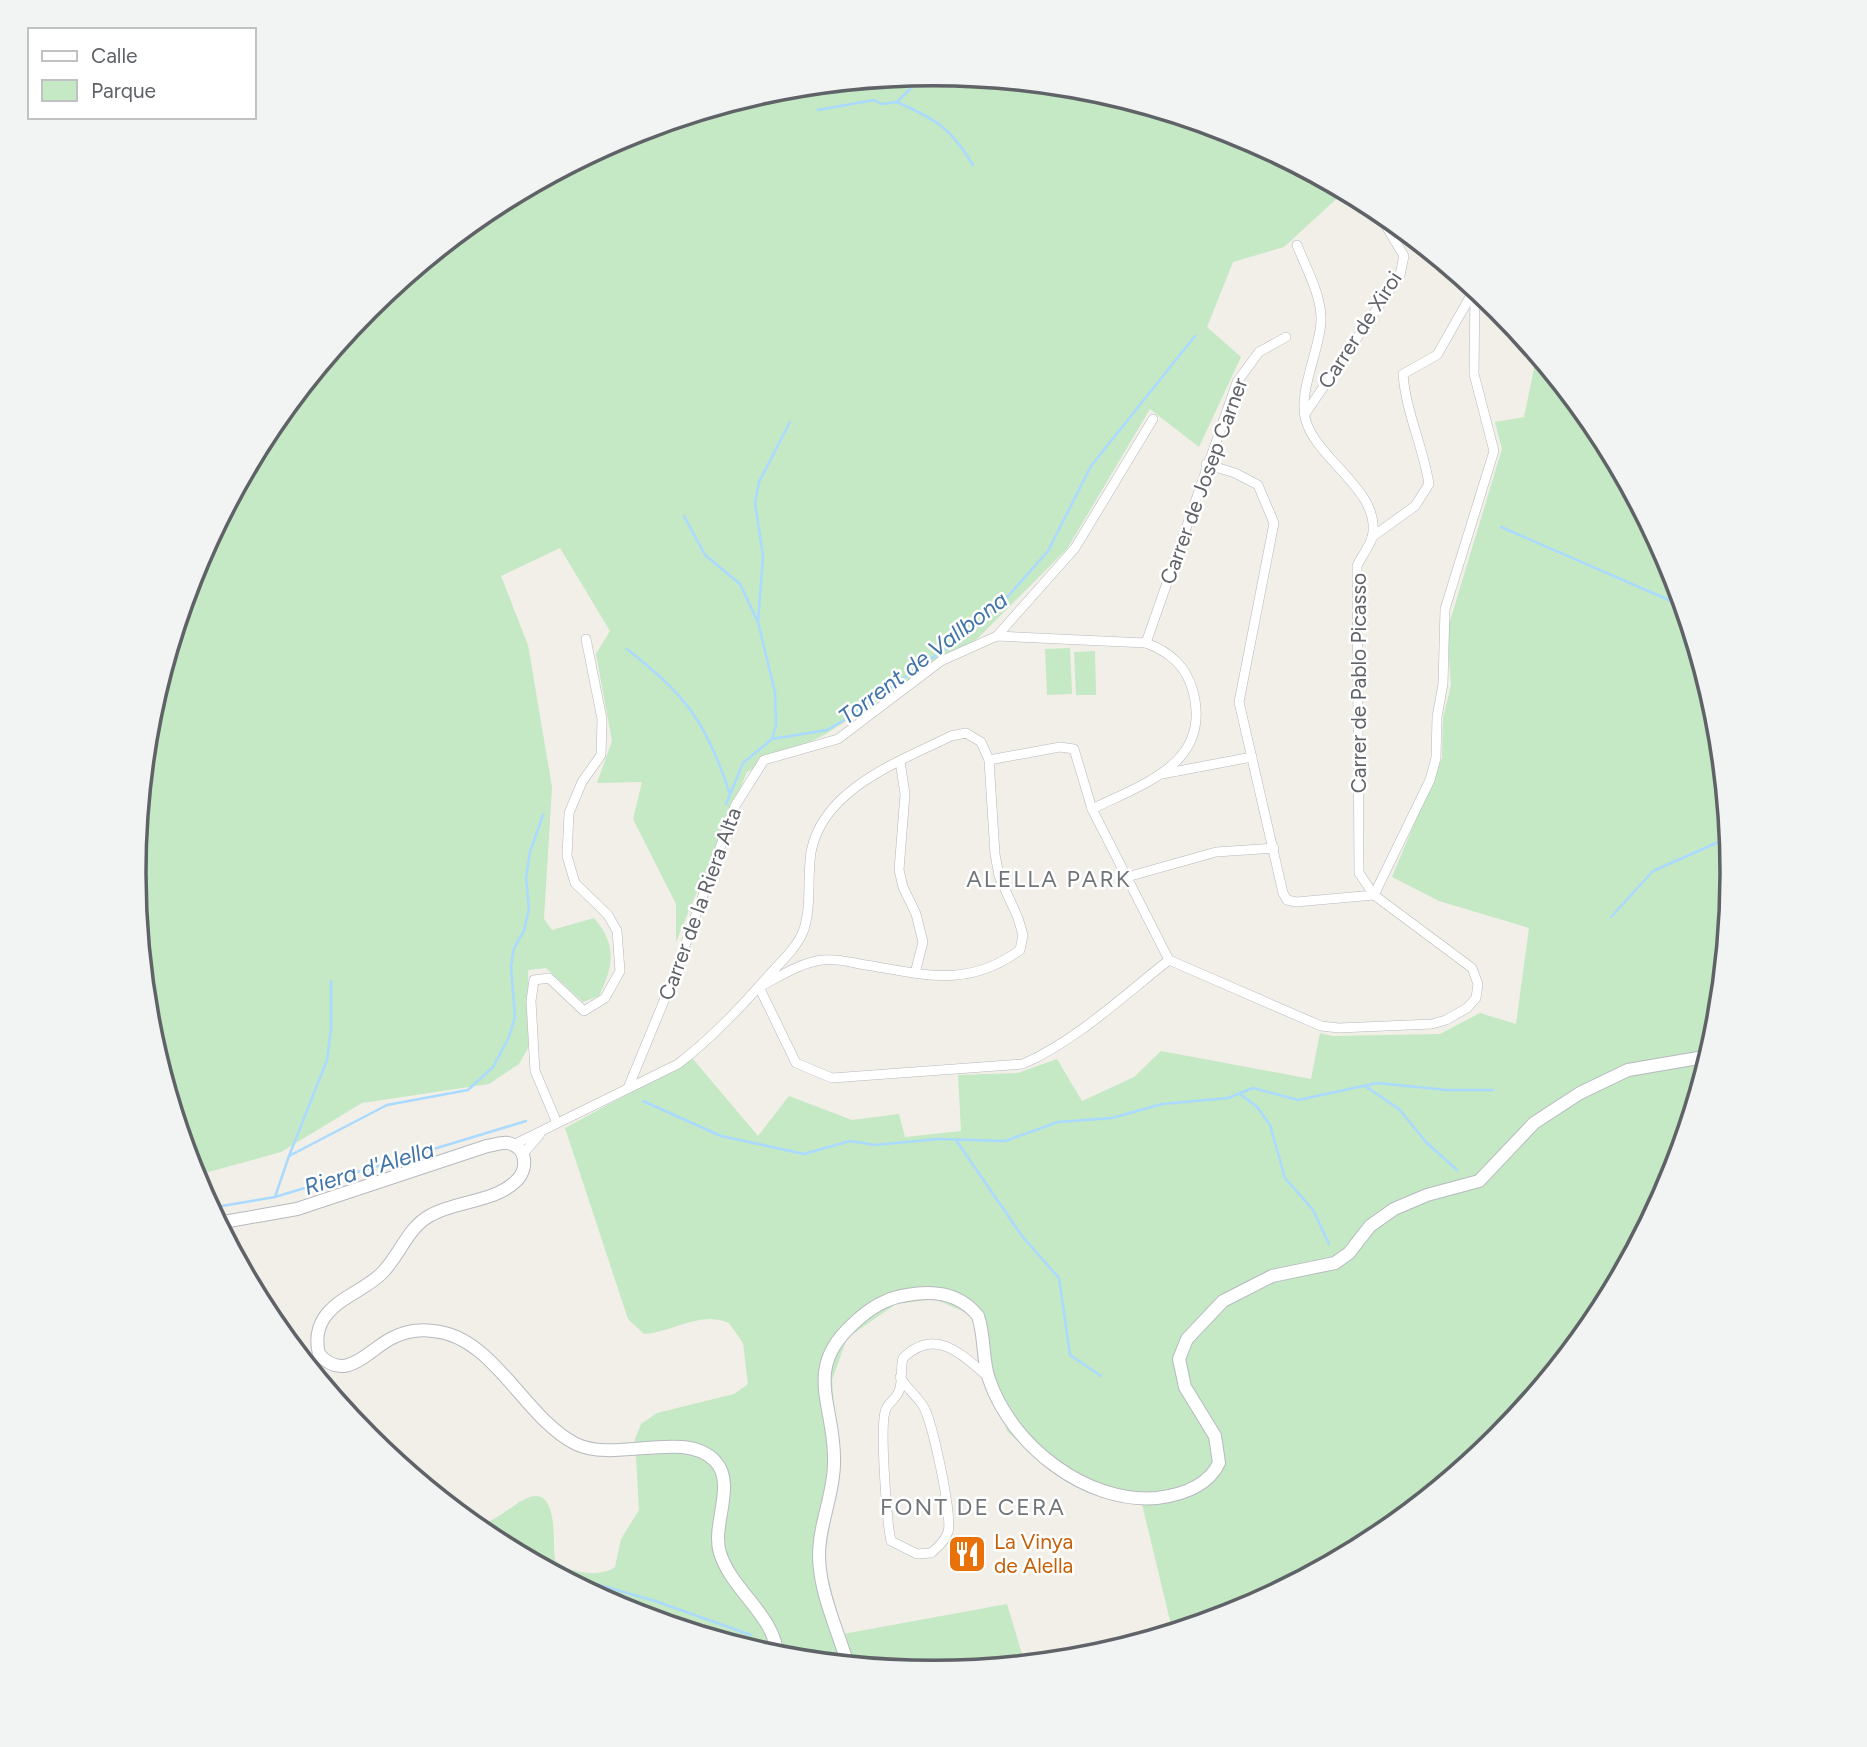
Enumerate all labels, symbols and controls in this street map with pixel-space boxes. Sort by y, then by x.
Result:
legend [28,28,256,119]
text: Calle [91,43,138,68]
text: Parque [91,78,156,103]
street label: Carrer de Xiroi [1312,266,1407,393]
street label: Carrer de Josep Carner [1155,374,1253,587]
street label: Carrer de Pablo Picasso [1346,573,1371,793]
water label: Torrent de Vallbona [833,585,1013,731]
street label: Carrer de la Riera Alta [653,804,746,1004]
district label: ALELLA PARK [966,865,1132,893]
water label: Riera d'Alella [301,1135,437,1201]
district label: FONT DE CERA [880,1493,1066,1521]
place label: La Vinya de Alella [994,1529,1073,1578]
restaurant icon: La Vinya de Alella [946,1533,988,1575]

